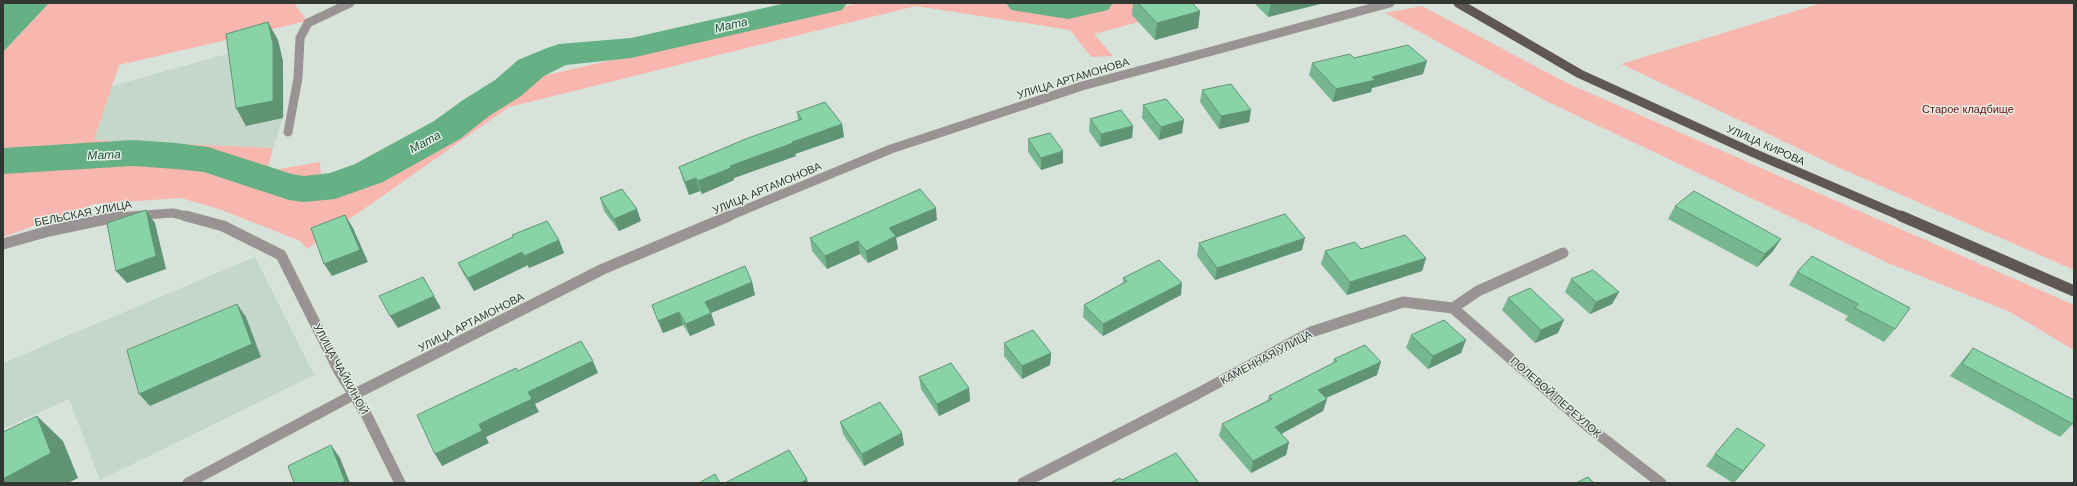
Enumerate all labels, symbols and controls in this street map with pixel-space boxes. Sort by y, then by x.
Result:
water label: Мата [713,14,749,36]
street label: УЛИЦА АРТАМОНОВА [1015,55,1131,101]
park label: Старое кладбище [1922,103,2014,115]
street label: УЛИЦА КИРОВА [1725,122,1808,168]
water label: Мата [407,128,443,156]
water label: Мата [87,147,121,163]
street label: УЛИЦА АРТАМОНОВА [711,159,824,216]
street label: БЕЛЬСКАЯ УЛИЦА [33,198,133,228]
street label: УЛИЦА АРТАМОНОВА [416,290,526,354]
street label: УЛИЦА ЧАЙКИНОЙ [311,322,371,416]
street label: КАМЕННАЯ УЛИЦА [1218,328,1314,386]
street label: ПОЛЕВОЙ ПЕРЕУЛОК [1508,354,1604,440]

